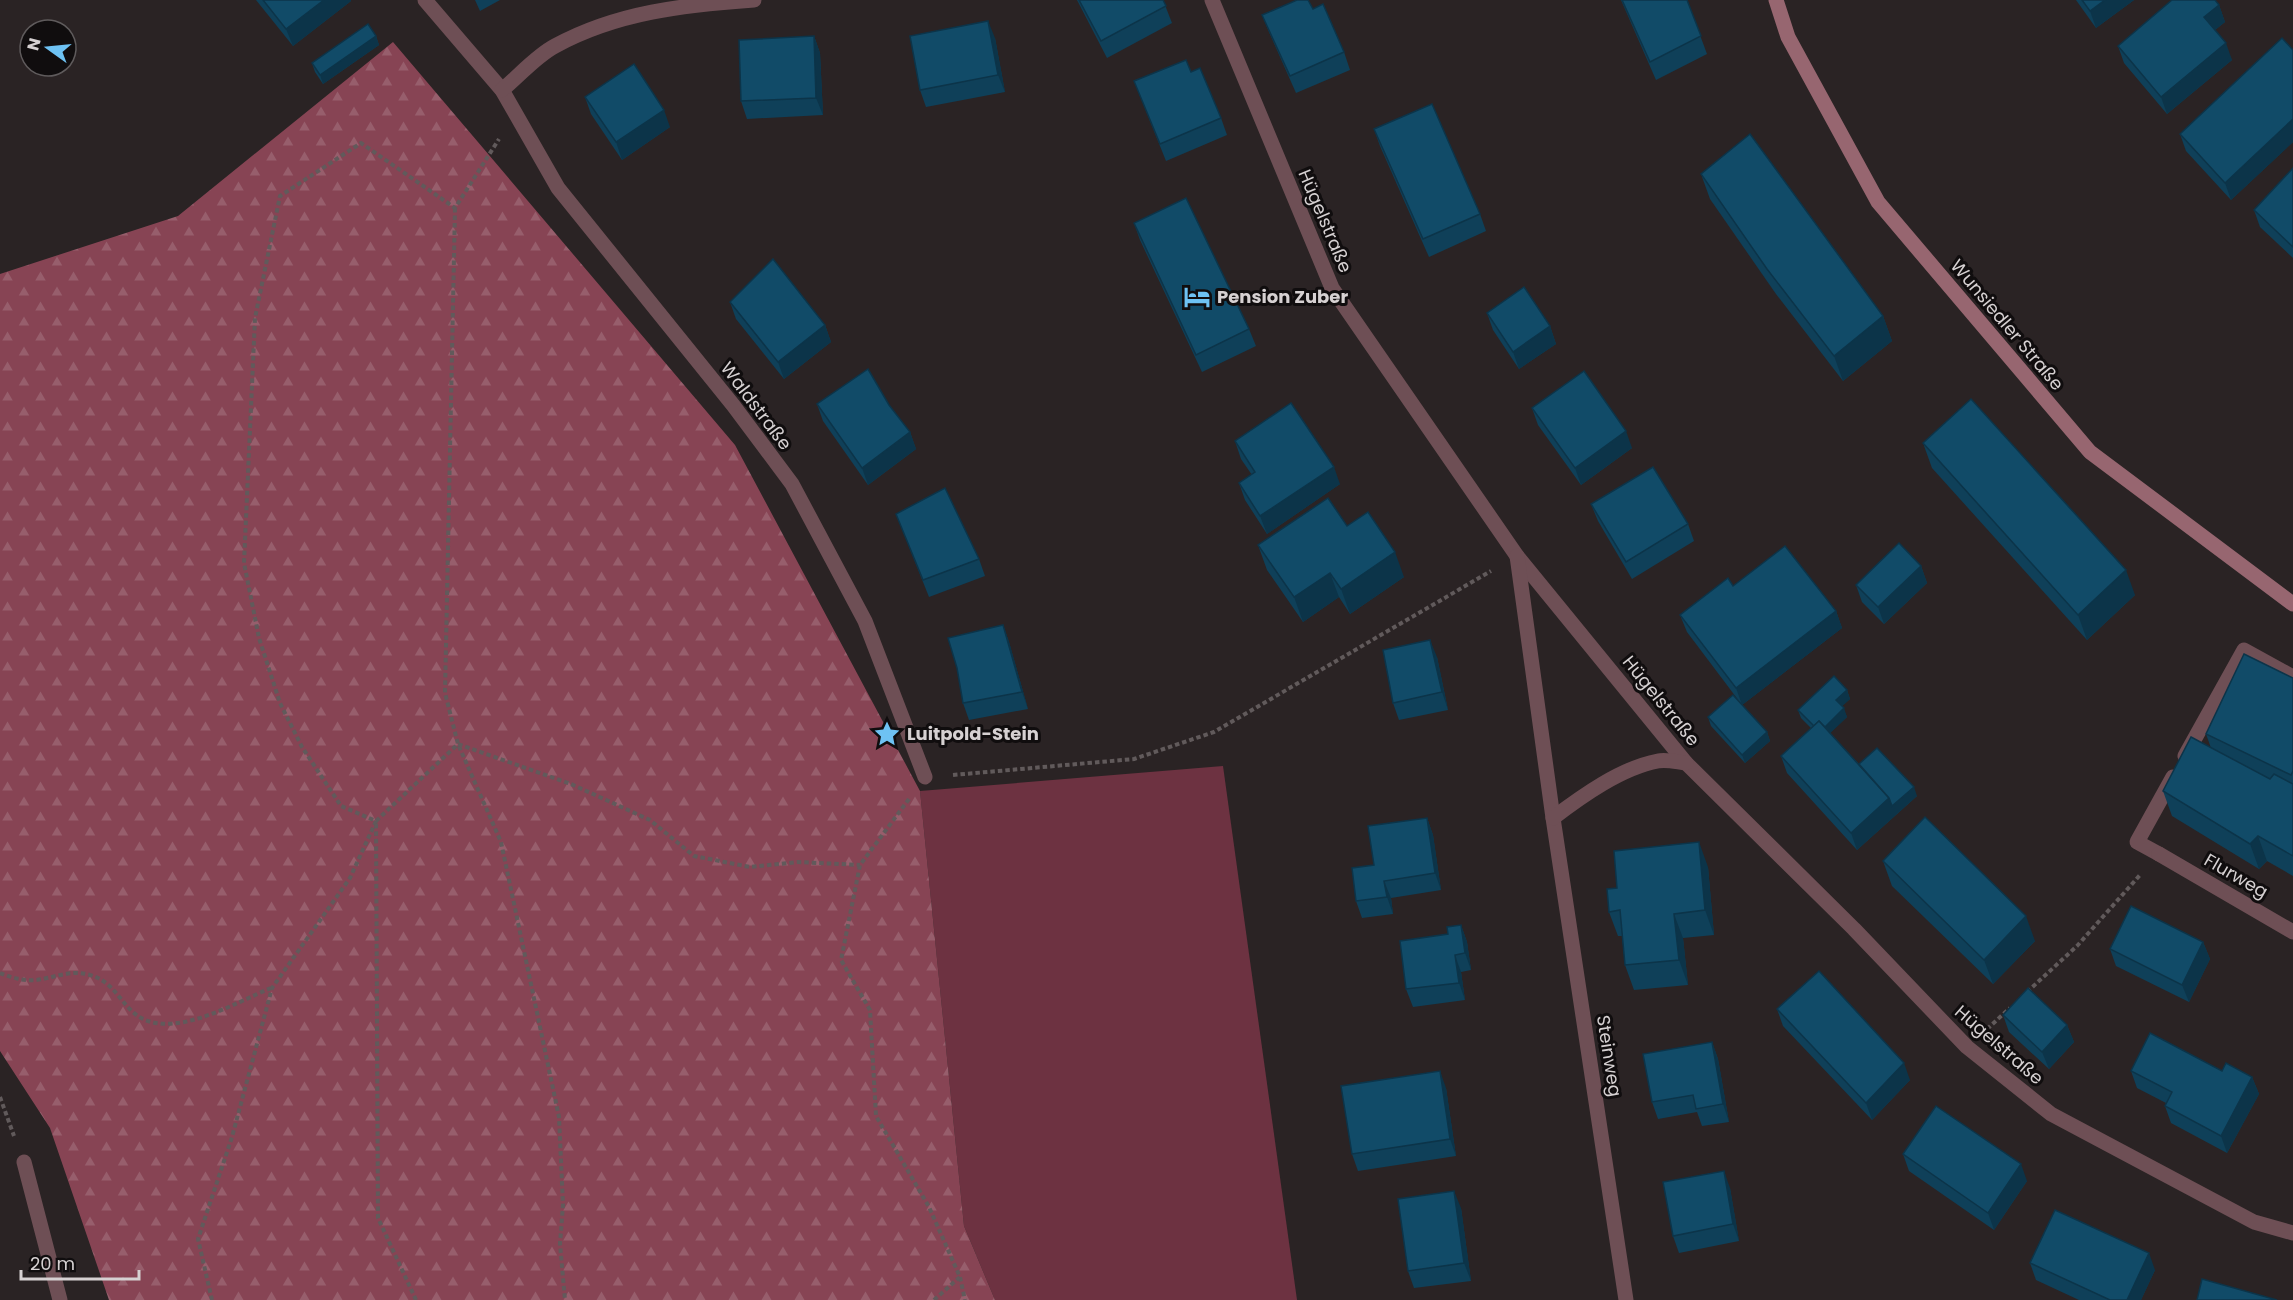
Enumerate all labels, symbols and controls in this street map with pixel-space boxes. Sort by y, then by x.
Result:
north arrow [18,18,78,78]
text: N [21,35,47,53]
street label: Hügelstraße [1292,165,1358,276]
street label: Wunsiedler Straße [1945,254,2070,396]
hotel icon: Pension Zuber [1182,282,1212,312]
place label: Pension Zuber [1217,284,1348,309]
street label: Waldstraße [715,356,798,455]
street label: Hügelstraße [1617,650,1706,751]
place icon: Luitpold-Stein [872,719,902,749]
place label: Luitpold-Stein [907,721,1039,746]
street label: Flurweg [2200,847,2273,904]
street label: Hügelstraße [1950,999,2049,1090]
street label: Steinweg [1591,1013,1628,1099]
scale bar [21,1243,140,1281]
text: 20 m [30,1251,75,1276]

